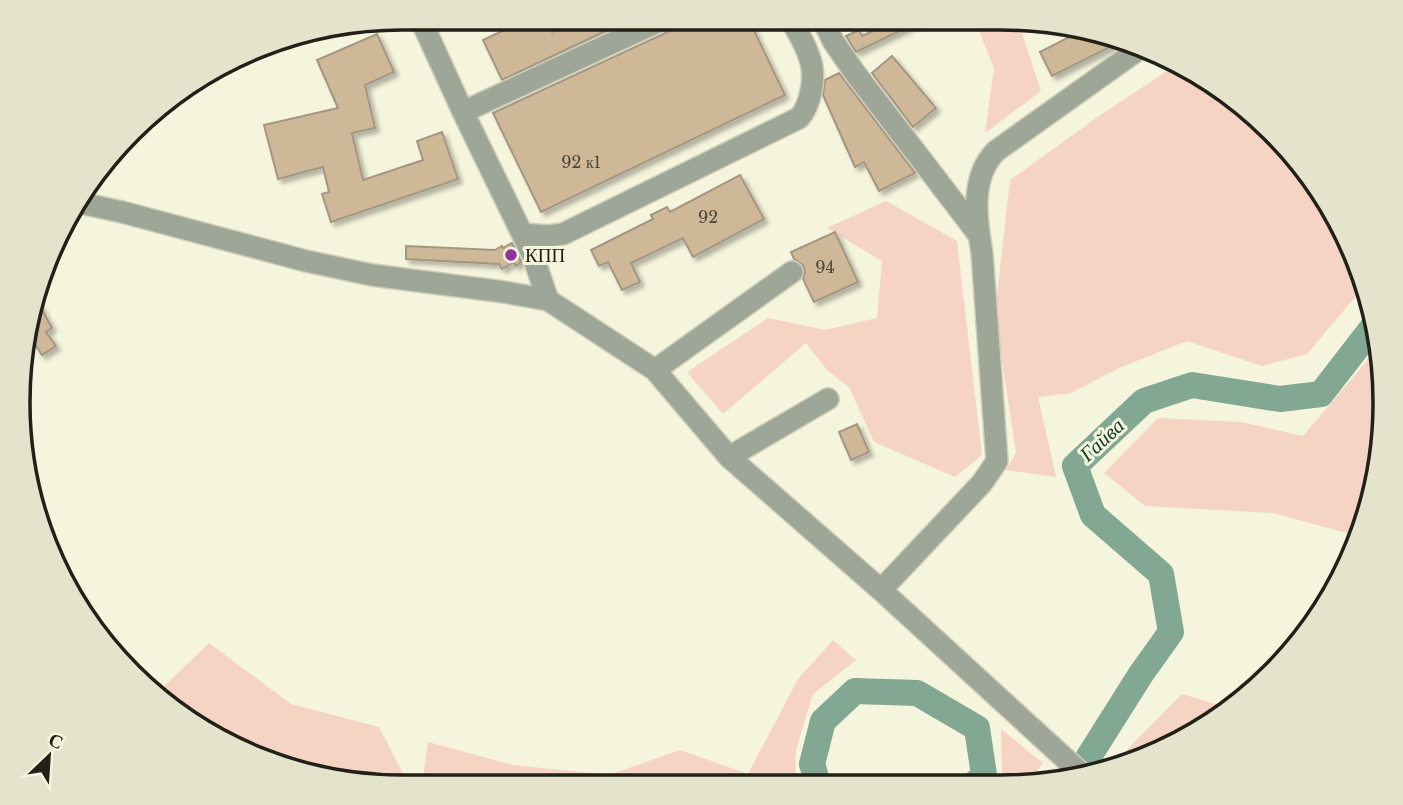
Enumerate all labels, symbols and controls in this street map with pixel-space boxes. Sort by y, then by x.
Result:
house number: 92 к1 [561,152,601,172]
house number: 92 [698,207,718,227]
place label: КПП [525,244,565,267]
marker: КПП [503,247,519,263]
house number: 94 [815,257,835,277]
water label: Гайва [1073,413,1130,468]
north arrow [14,721,84,791]
text: С [45,728,67,754]

